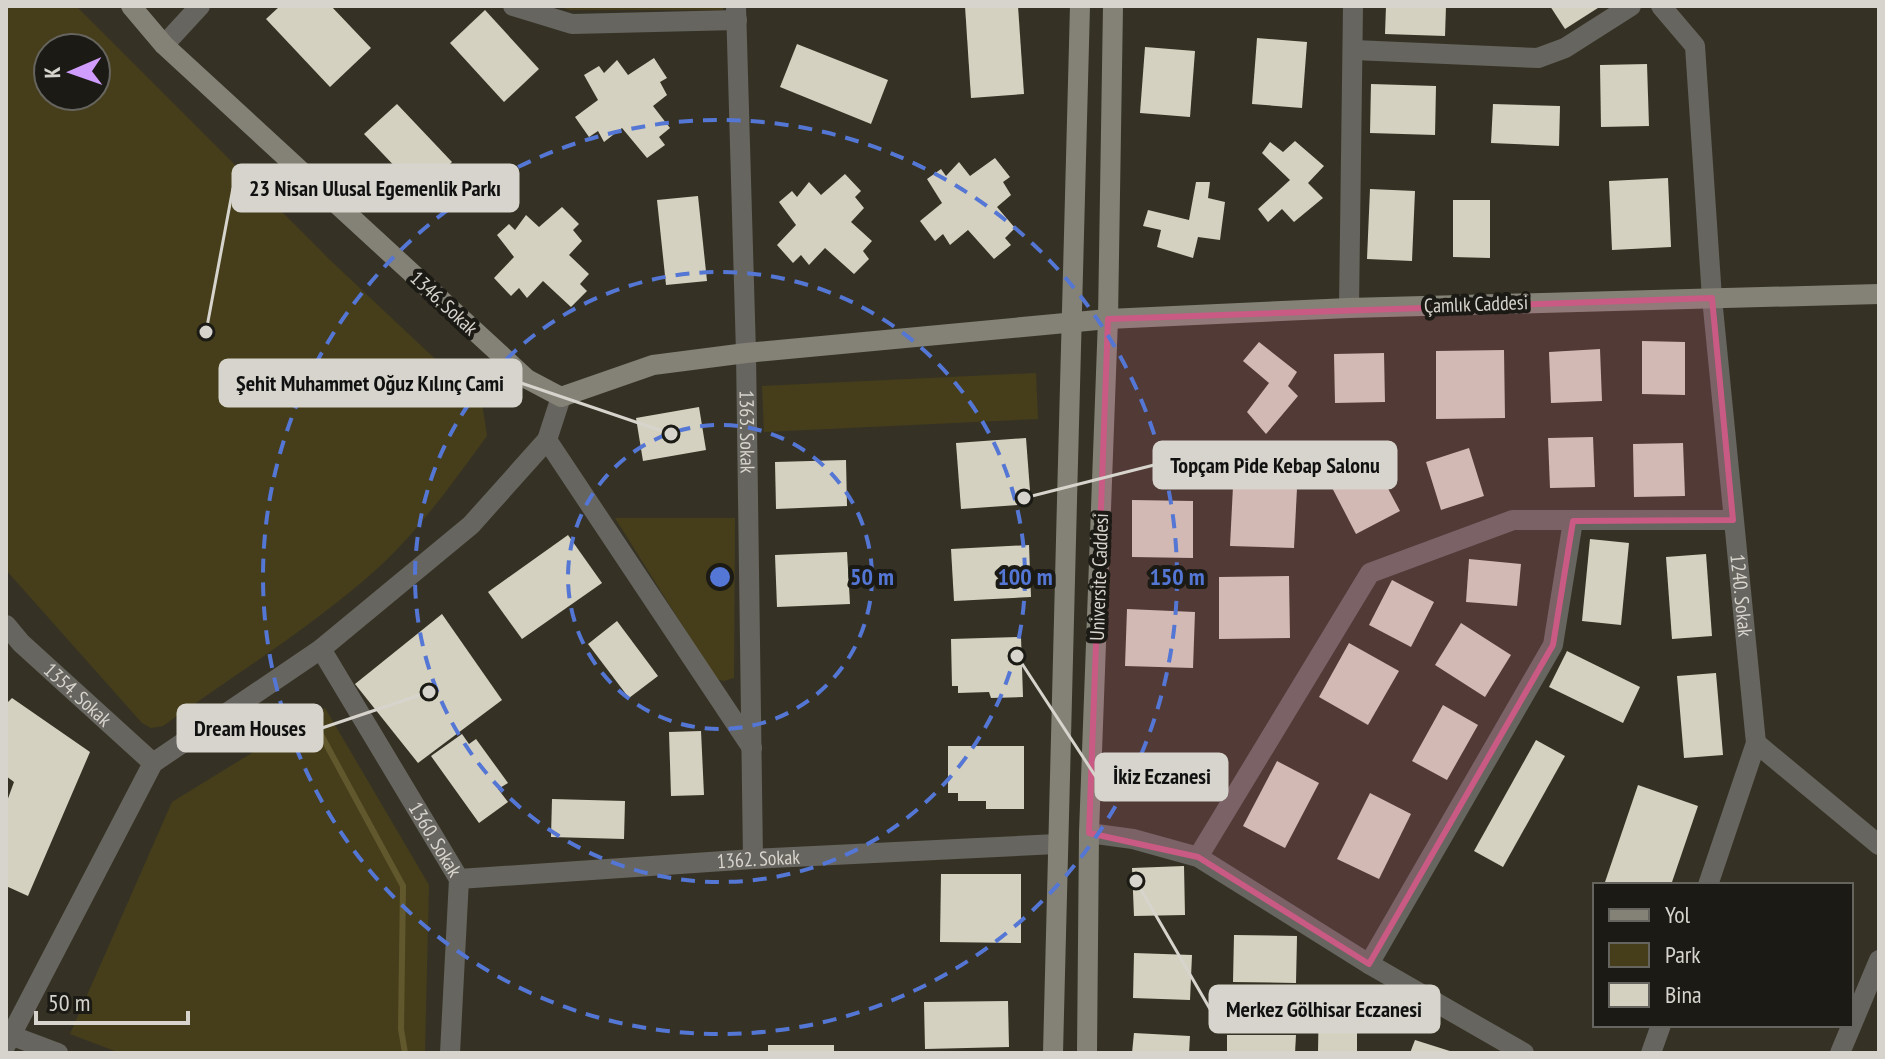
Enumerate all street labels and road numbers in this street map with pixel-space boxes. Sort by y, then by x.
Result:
street label: 1346. Sokak [405,265,483,341]
street label: Çamlık Caddesi [1424,289,1528,319]
street label: 1363. Sokak [734,390,761,474]
street label: Universite Caddesi [1084,513,1114,641]
street label: 1240. Sokak [1724,553,1758,638]
street label: 1354. Sokak [38,657,117,732]
street label: 1360. Sokak [403,797,468,882]
street label: 1362. Sokak [716,844,801,874]

